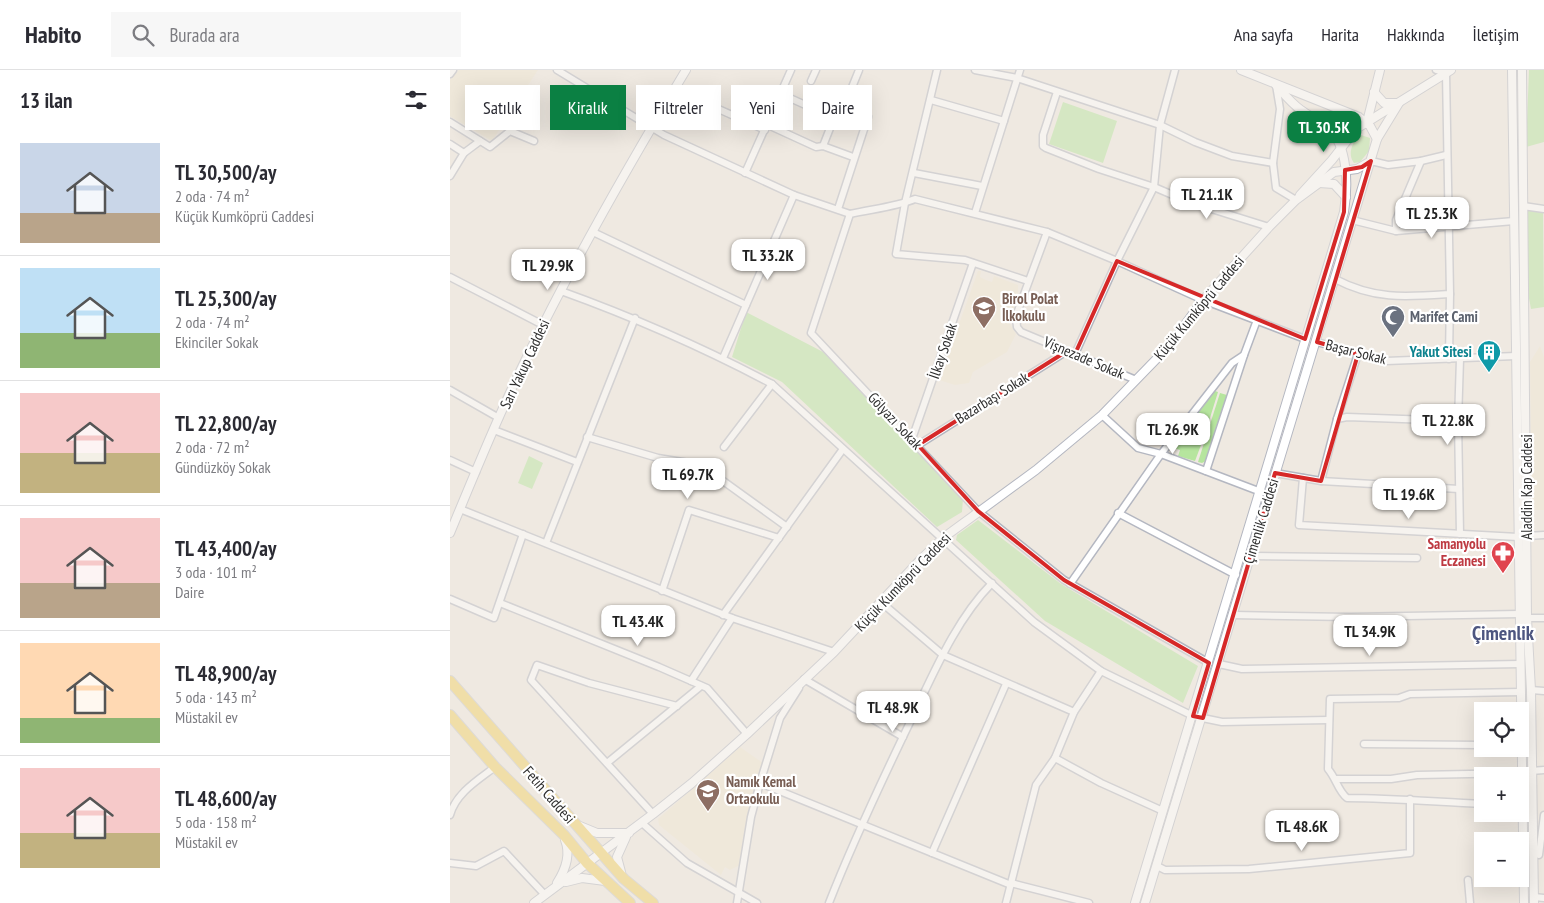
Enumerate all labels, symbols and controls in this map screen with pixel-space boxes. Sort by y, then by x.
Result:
search box [111,12,461,57]
text: Habito [25,19,81,50]
icon: search [129,21,157,49]
text: Burada ara [169,23,240,47]
text: Ana sayfa [1234,23,1293,46]
text: Harita [1321,23,1359,46]
text: Hakkında [1387,23,1445,46]
text: İletişim [1473,23,1519,46]
chip: Satılık [465,85,540,130]
chip: Kiralık [550,85,626,130]
chip: Filtreler [636,85,721,130]
chip: Yeni [731,85,793,130]
chip: Daire [803,85,872,130]
icon: filters [402,86,430,114]
text: 13 ilan [20,87,72,114]
pin: TL 30.5K [1272,111,1376,153]
text: TL 30.5K [1298,117,1350,137]
text: TL 30,500/ay [175,159,276,186]
icon: home [60,163,120,223]
pin: TL 21.1K [1155,178,1259,220]
text: TL 21.1K [1181,184,1233,204]
text: 2 oda · 74 m² [175,186,250,206]
pin: TL 25.3K [1380,196,1484,239]
text: TL 25.3K [1406,203,1458,223]
text: Küçük Kumköprü Caddesi [175,206,314,226]
pin: TL 33.2K [716,238,820,281]
text: TL 33.2K [742,245,794,265]
pin: TL 29.9K [496,248,600,291]
street label: Küçük Kumköprü Caddesi [1149,252,1248,364]
text: TL 29.9K [522,255,574,275]
text: TL 25,300/ay [175,285,276,312]
icon: home [60,288,120,348]
place label: Birol Polat İlkokulu [1002,289,1059,325]
school or university icon: Birol Polat İlkokulu [971,295,997,329]
mosque icon: Marifet Cami [1380,304,1406,338]
place label: Marifet Cami [1410,307,1478,326]
text: 2 oda · 74 m² [175,312,250,332]
street label: Sarı Yakup Caddesi [495,316,554,412]
street label: İlkay Sokak [924,320,961,381]
text: Ekinciler Sokak [175,332,258,352]
street label: Vişnezade Sokak [1040,332,1128,383]
street label: Başar Sokak [1324,335,1389,368]
building icon: Yakut Sitesi [1476,339,1502,373]
place label: Yakut Sitesi [1409,342,1472,361]
street label: Bazarbaşı Sokak [951,367,1032,428]
street label: Gölyazı Sokak [864,388,927,453]
pin: TL 22.8K [1396,404,1500,446]
text: TL 22,800/ay [175,410,276,437]
text: TL 22.8K [1422,410,1474,430]
pin: TL 26.9K [1121,412,1225,455]
icon: home [60,413,120,473]
text: TL 26.9K [1147,419,1199,439]
street label: Aladdin Kap Caddesi [1517,434,1536,540]
text: 2 oda · 72 m² [175,437,250,457]
text: Gündüzköy Sokak [175,457,271,477]
pin: TL 69.7K [636,458,740,500]
text: TL 69.7K [662,464,714,484]
street label: Çimenlik Caddesi [1239,476,1283,566]
pin: TL 19.6K [1357,478,1461,520]
text: TL 19.6K [1383,484,1435,504]
street label: Küçük Kumköprü Caddesi [851,528,955,635]
place label: Samanyolu Eczanesi [1427,534,1486,570]
text: TL 43,400/ay [175,535,276,562]
icon: home [60,538,120,598]
pharmacy icon: Samanyolu Eczanesi [1490,540,1516,574]
text: 3 oda · 101 m² [175,562,257,582]
text: Daire [175,582,204,602]
pin: TL 43.4K [586,604,690,647]
text: TL 43.4K [612,611,664,631]
pin: TL 34.9K [1318,614,1422,657]
district label: Çimenlik [1472,620,1535,646]
text: TL 34.9K [1344,621,1396,641]
text: TL 48,900/ay [175,660,276,687]
icon: home [60,663,120,723]
text: 5 oda · 143 m² [175,687,257,707]
pin: TL 48.9K [841,690,945,733]
text: TL 48.9K [867,697,919,717]
map controls [1474,702,1529,887]
button: locate [1474,702,1529,757]
text: Müstakil ev [175,707,238,727]
street label: Fetih Caddesi [519,762,579,827]
button: + [1474,767,1529,822]
place label: Namık Kemal Ortaokulu [726,772,796,808]
school or university icon: Namık Kemal Ortaokulu [695,778,721,812]
text: TL 48,600/ay [175,785,276,812]
icon: home [60,788,120,848]
pin: TL 48.6K [1250,810,1354,852]
text: 5 oda · 158 m² [175,812,257,832]
text: TL 48.6K [1276,816,1328,836]
text: Müstakil ev [175,832,238,852]
button: − [1474,832,1529,887]

